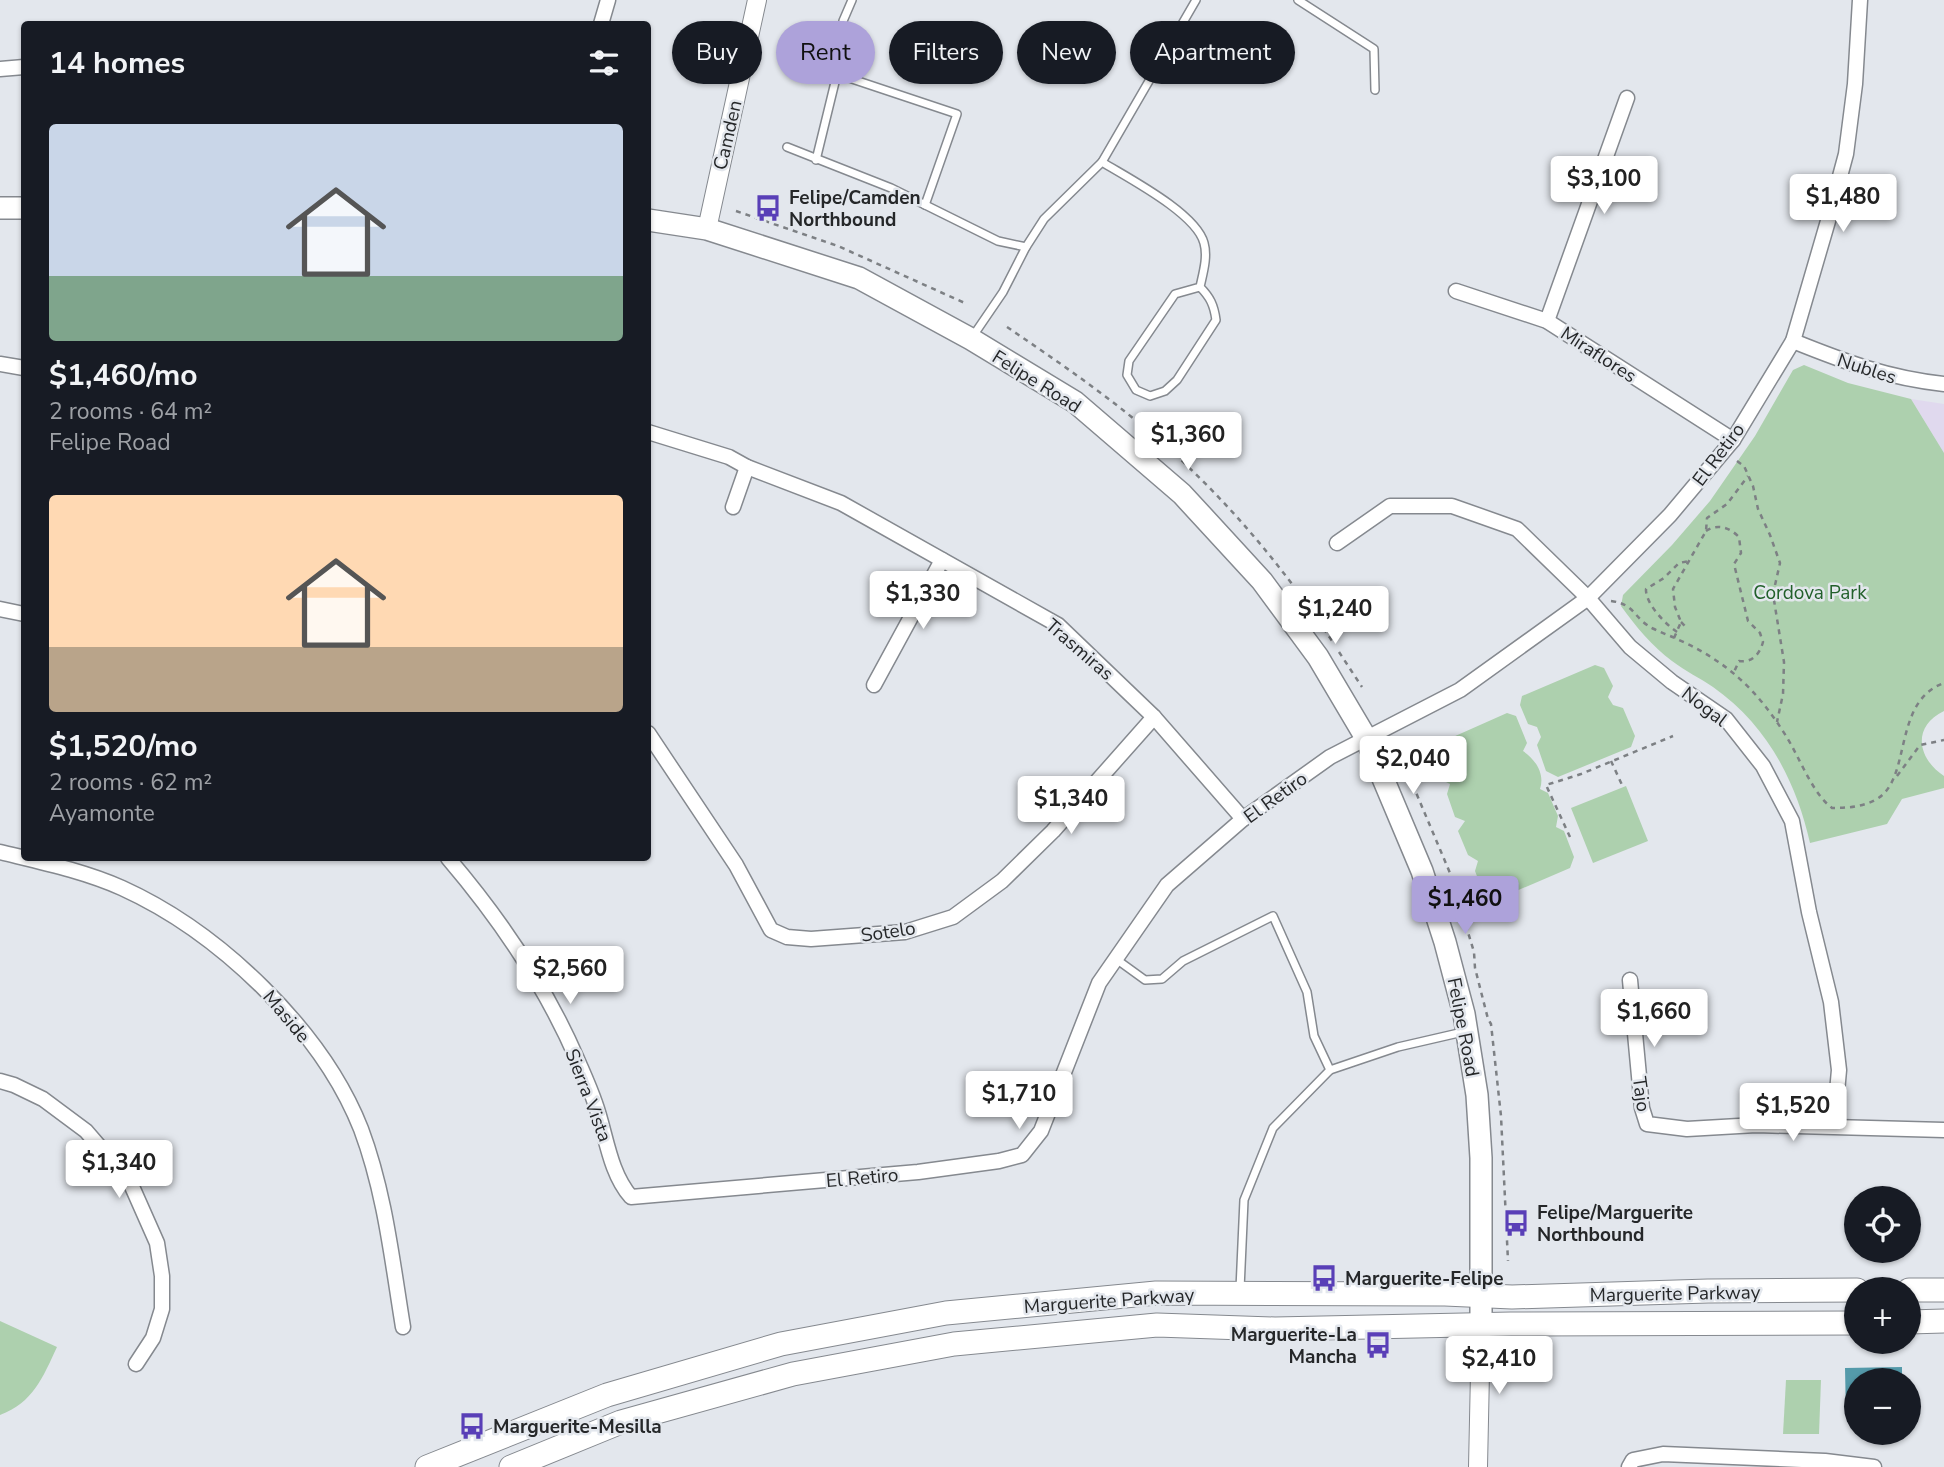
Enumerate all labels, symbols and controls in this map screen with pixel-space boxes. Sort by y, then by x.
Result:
chip: Buy [672,21,762,84]
chip: Rent [776,21,875,84]
chip: Filters [889,21,1003,84]
chip: New [1017,21,1116,84]
chip: Apartment [1130,21,1295,84]
text: 14 homes [49,43,185,84]
icon: filters [585,44,623,82]
street label: Camden [707,98,749,173]
pin: $3,100 [1547,156,1661,216]
text: $3,100 [1567,163,1641,194]
icon: home [273,169,399,295]
pin: $1,480 [1786,174,1900,234]
text: $1,480 [1806,181,1880,212]
place label: Felipe/Camden Northbound [789,185,921,233]
bus stop icon: Felipe/Camden Northbound [753,193,783,223]
street label: Miraflores [1555,321,1642,389]
street label: Felipe Road [987,344,1086,419]
street label: Nubles [1834,347,1900,391]
text: $1,460/mo [49,355,198,396]
text: 2 rooms · 64 m² [49,396,212,427]
pin: $1,360 [1131,412,1245,472]
street label: El Retiro [1687,418,1751,491]
text: $1,360 [1151,419,1225,450]
text: Felipe Road [49,427,171,458]
icon: home [273,540,399,666]
pin: $1,330 [866,572,980,631]
text: $1,330 [886,578,960,609]
park label: Cordova Park [1753,580,1867,606]
pin: $1,240 [1278,586,1392,646]
text: $1,240 [1298,593,1372,624]
street label: Trasmiras [1040,613,1119,687]
street label: Nogal [1676,681,1733,733]
text: $1,520/mo [49,726,198,767]
pin: $2,040 [1356,736,1470,796]
text: $2,040 [1376,743,1450,774]
street label: El Retiro [1239,766,1313,830]
text: 2 rooms · 62 m² [49,767,212,798]
pin: $1,340 [1014,776,1128,836]
text: $1,340 [1034,783,1108,814]
text: Ayamonte [49,798,155,829]
pin: $1,460 [1408,876,1522,936]
text: $1,460 [1428,883,1502,914]
street label: Sotelo [859,915,917,949]
pin: $2,560 [513,946,627,1006]
text: $2,560 [533,953,607,984]
street label: Felipe Road [1441,975,1485,1079]
street label: Maside [257,985,316,1048]
pin: $1,660 [1597,990,1711,1049]
text: $1,660 [1617,996,1691,1027]
street label: Sierra Vista [558,1045,618,1146]
pin: $1,710 [962,1072,1076,1131]
street label: Tajo [1626,1075,1656,1113]
text: $1,710 [982,1078,1056,1109]
pin: $1,520 [1736,1084,1850,1143]
text: $1,520 [1756,1090,1830,1121]
pin: $1,340 [62,1140,176,1200]
text: $1,340 [82,1147,156,1178]
street label: El Retiro [825,1162,899,1194]
map controls [1844,1186,1921,1445]
button: locate [1844,1186,1921,1263]
place label: Felipe/Marguerite Northbound [1537,1200,1693,1248]
bus stop icon: Felipe/Marguerite Northbound [1501,1208,1531,1238]
bus stop icon: Marguerite-Felipe [1309,1263,1339,1293]
place label: Marguerite-Felipe [1345,1266,1503,1292]
button: + [1844,1277,1921,1354]
street label: Marguerite Parkway [1589,1280,1761,1308]
street label: Marguerite Parkway [1023,1282,1195,1320]
place label: Marguerite-La Mancha [1231,1322,1357,1370]
bus stop icon: Marguerite-La Mancha [1363,1330,1393,1360]
pin: $2,410 [1442,1336,1556,1396]
text: $2,410 [1462,1343,1536,1374]
button: − [1844,1368,1921,1445]
bus stop icon: Marguerite-Mesilla [457,1411,487,1441]
place label: Marguerite-Mesilla [493,1414,662,1440]

